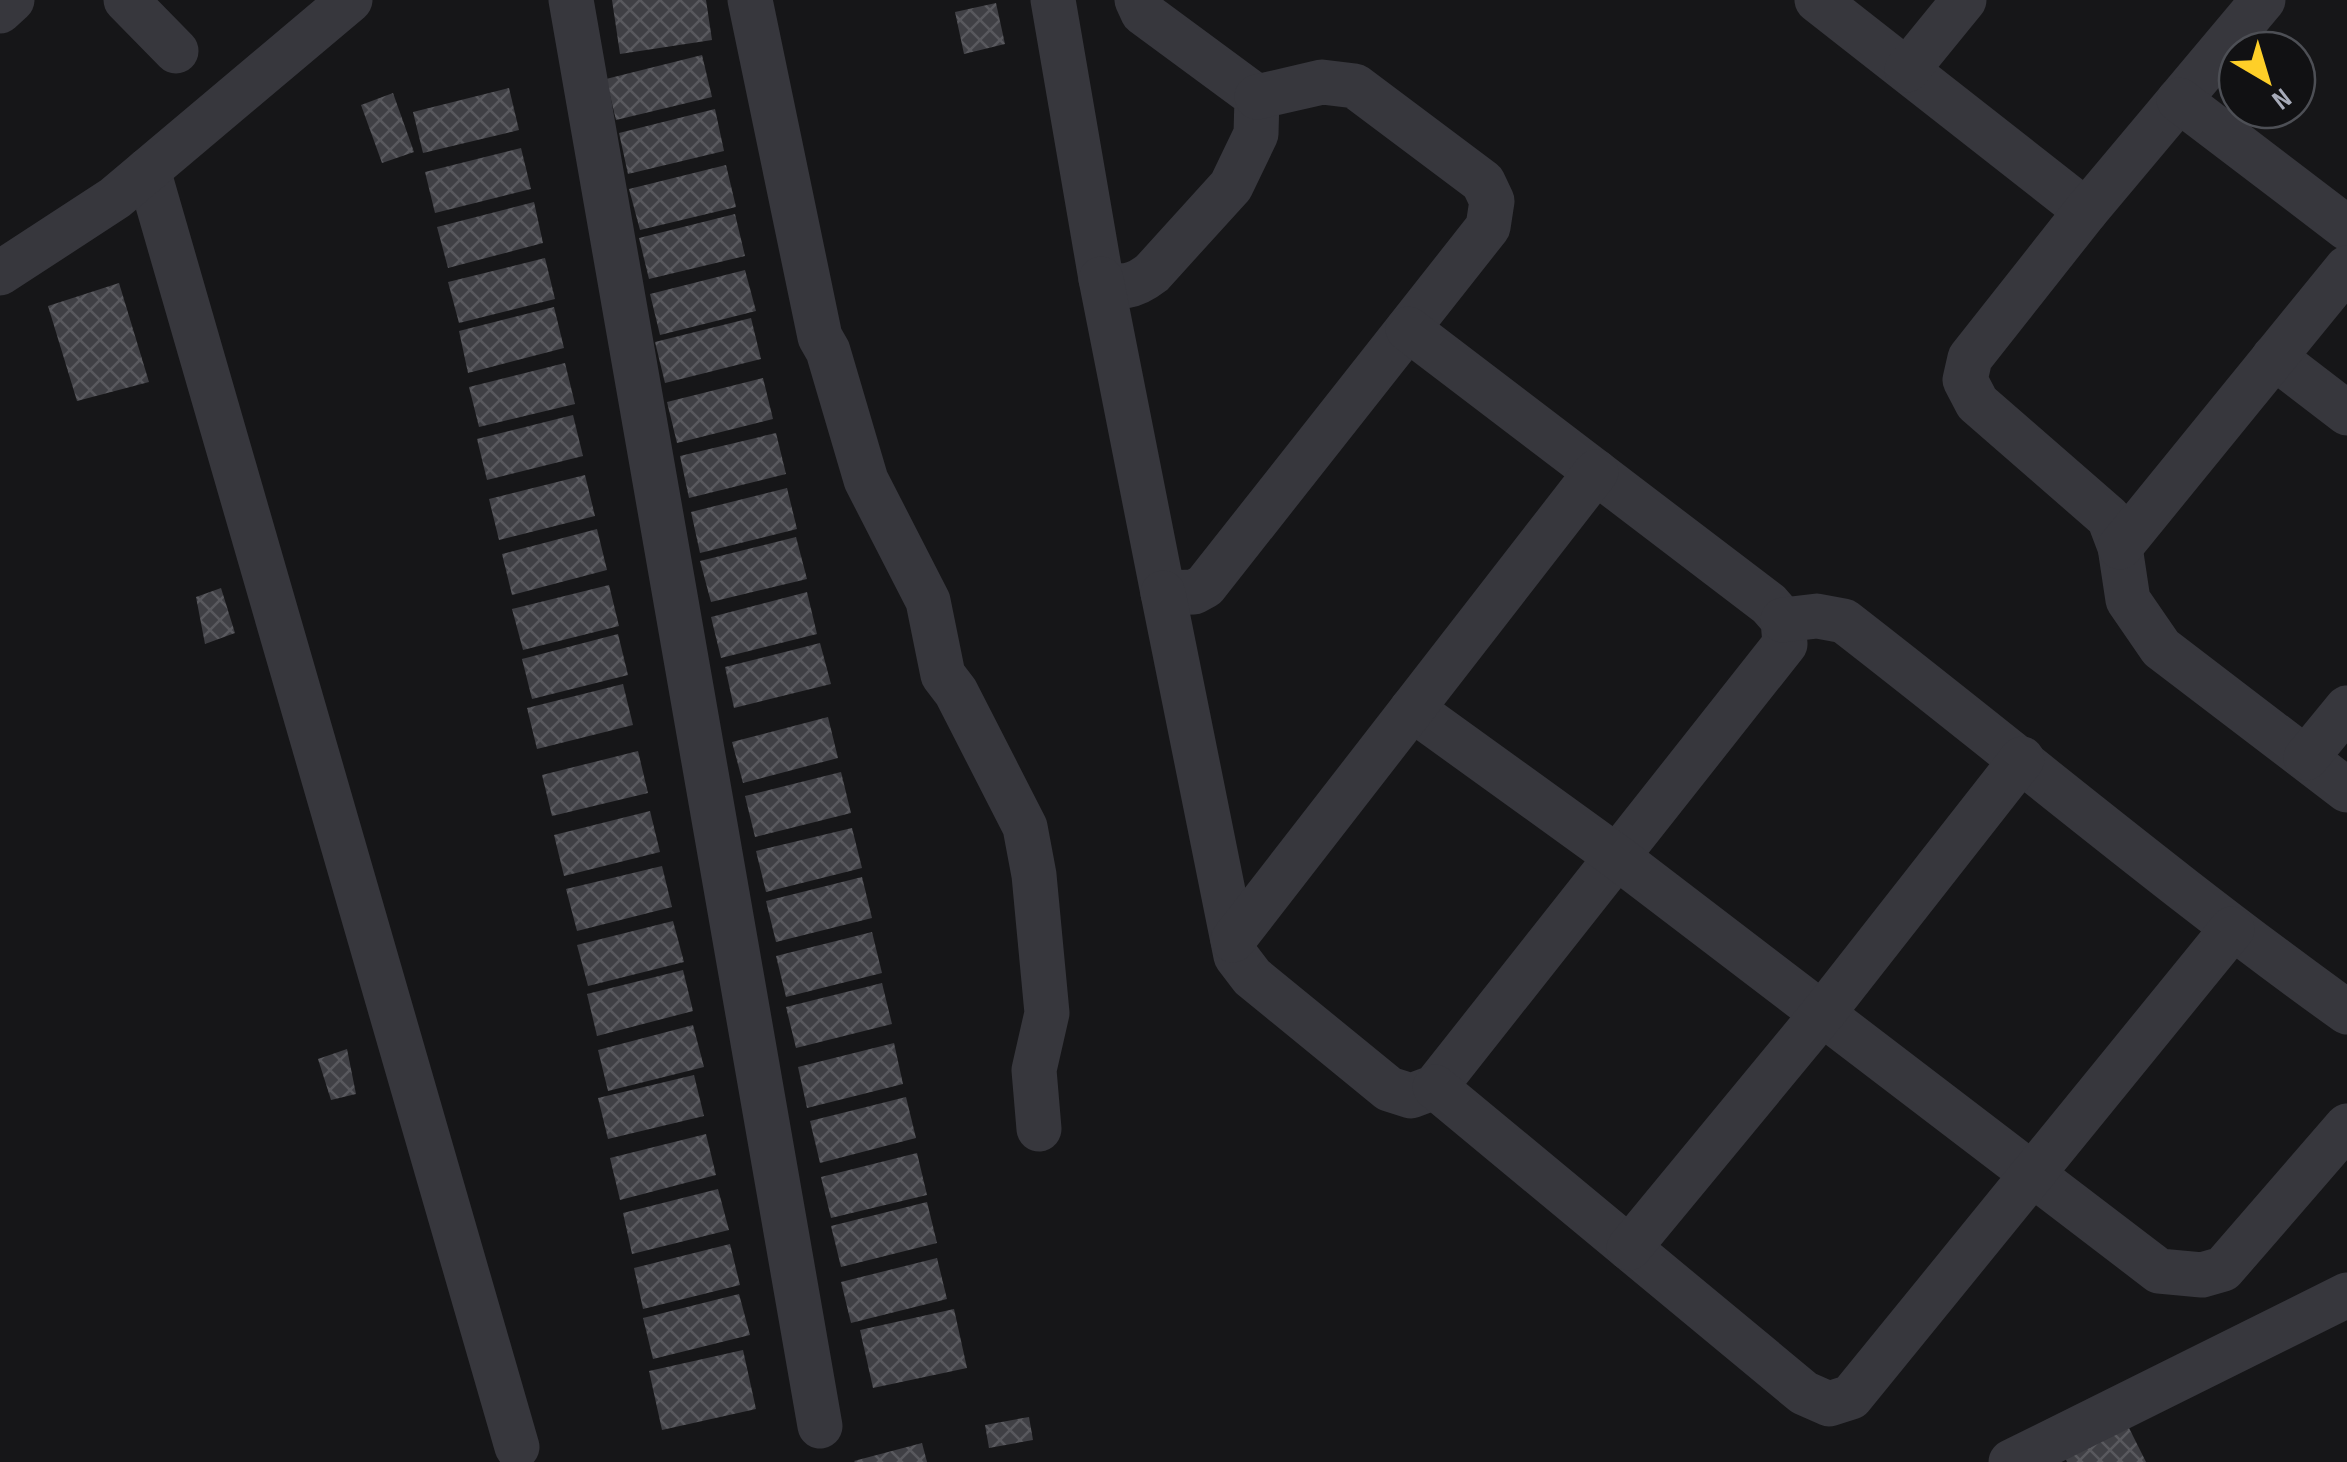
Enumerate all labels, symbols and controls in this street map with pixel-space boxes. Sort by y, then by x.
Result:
north arrow [2217,30,2317,130]
text: N [2265,81,2298,116]

